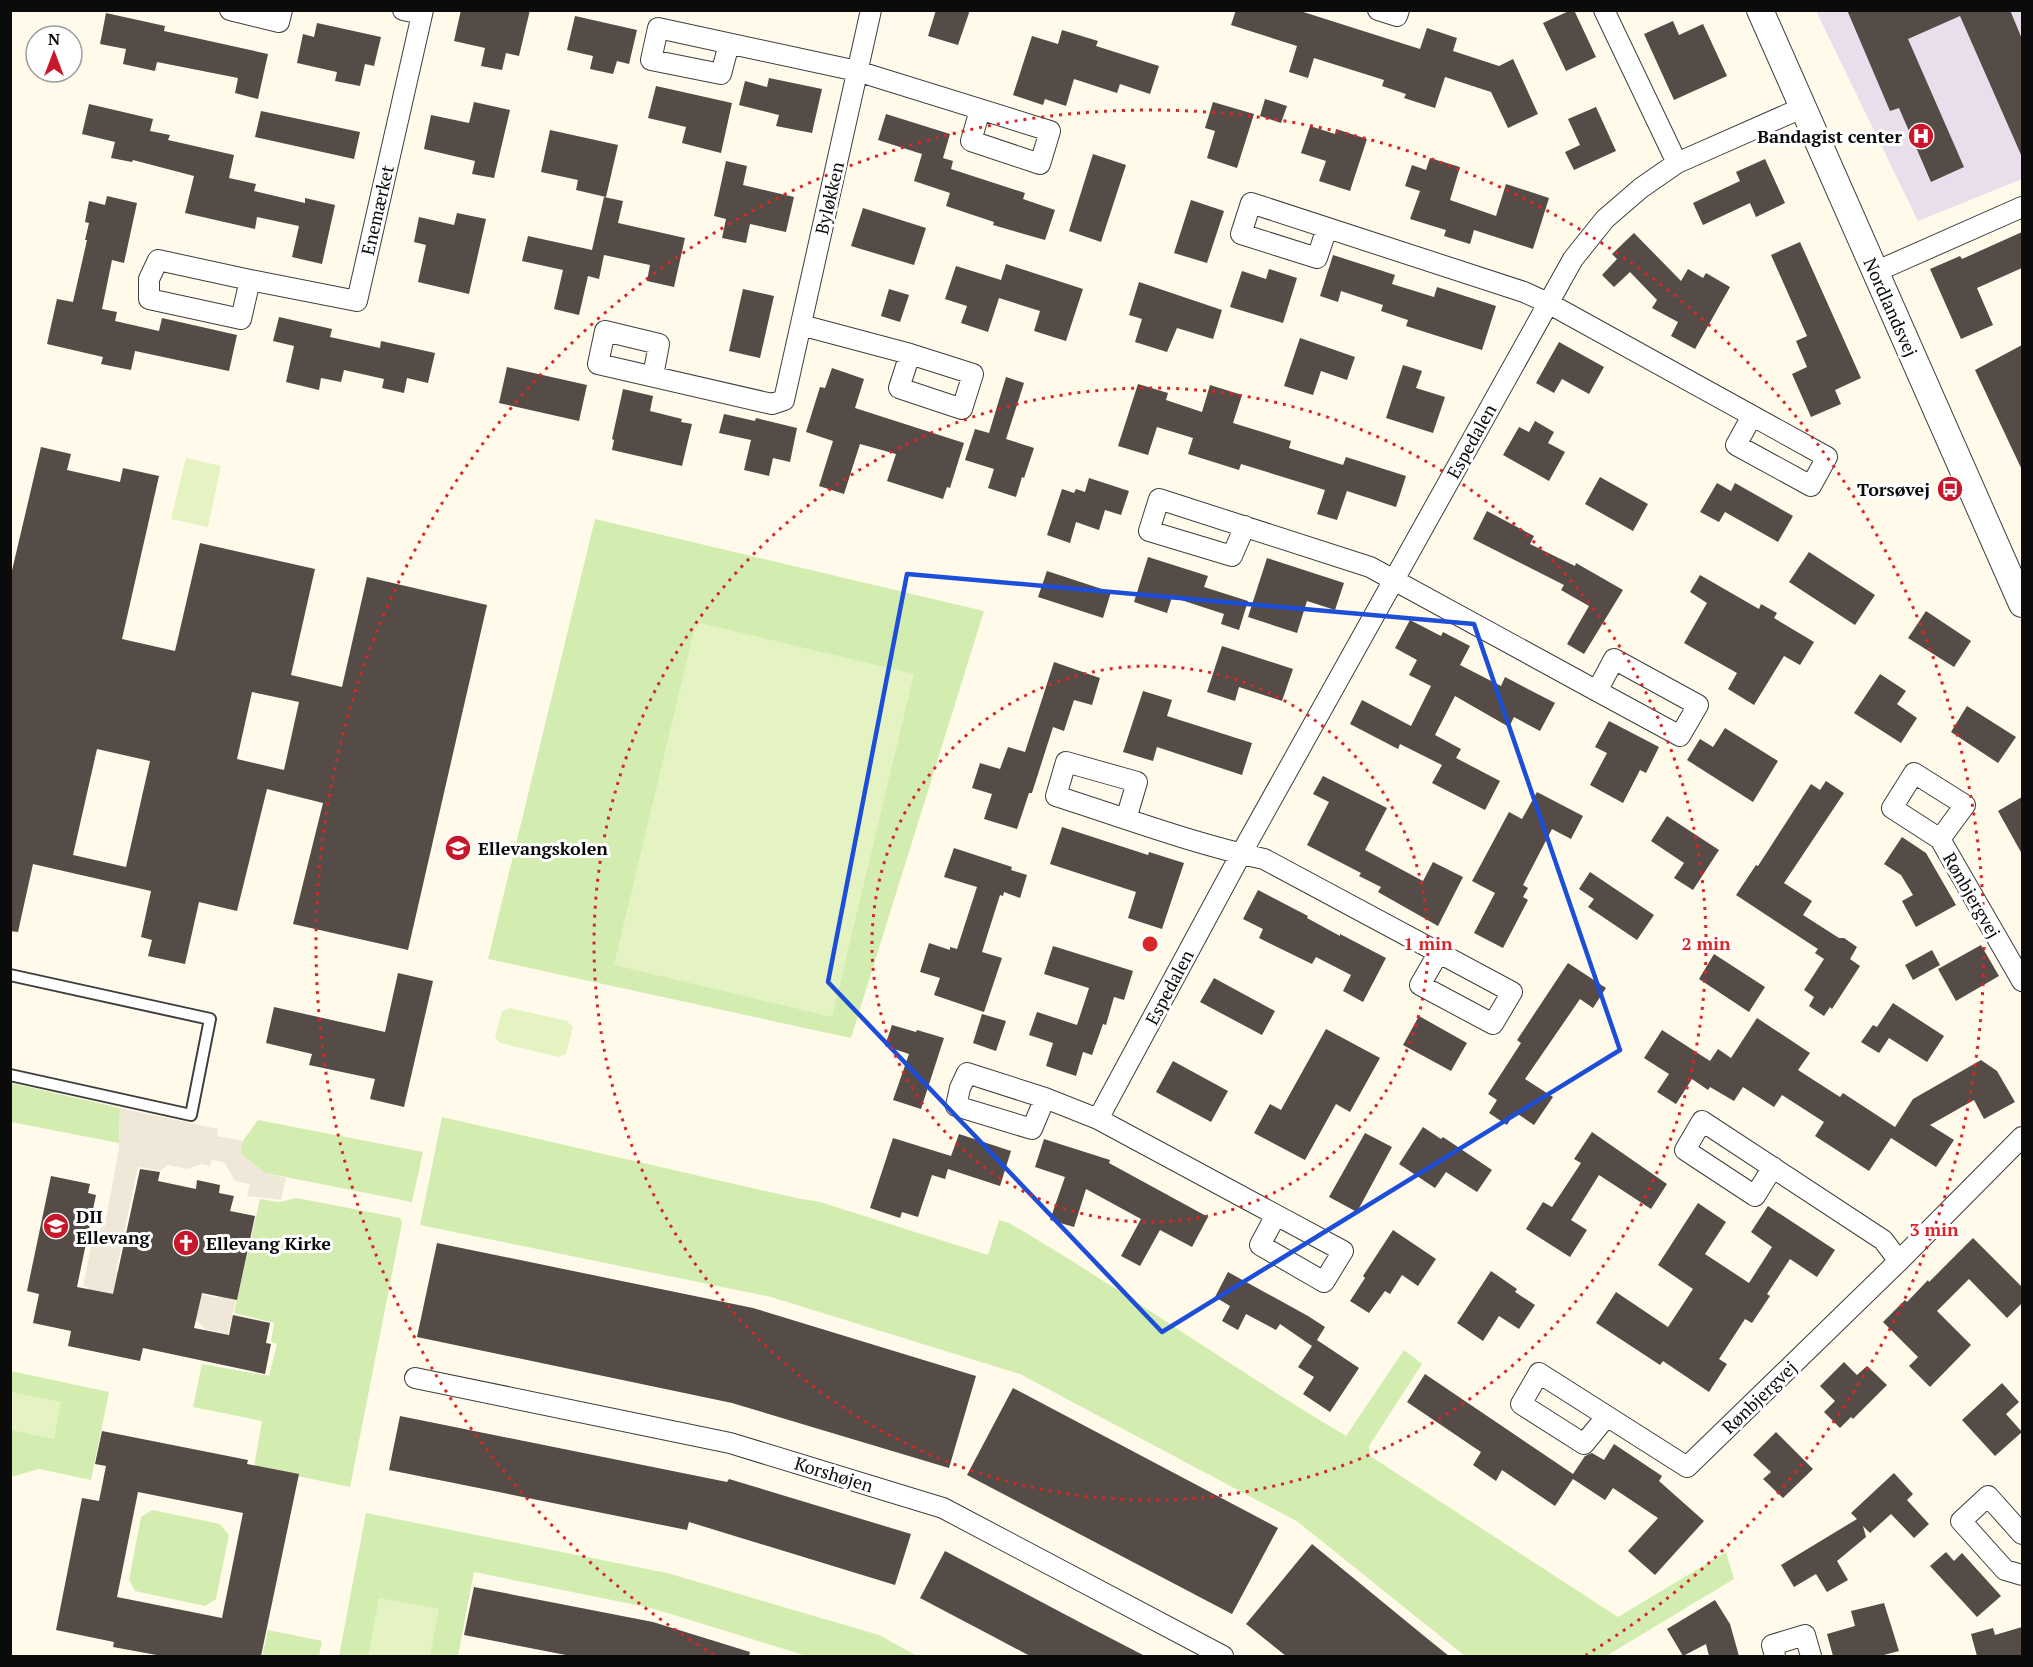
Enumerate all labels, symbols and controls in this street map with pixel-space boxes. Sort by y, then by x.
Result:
north arrow [24,24,84,84]
text: N [48,28,60,50]
hospital icon: Bandagist center [1906,121,1936,151]
place label: Bandagist center [1757,124,1902,148]
street label: Byløkken [809,159,849,237]
street label: Enemærket [355,162,399,257]
street label: Nordlandsvej [1858,254,1924,360]
street label: Espedalen [1441,399,1501,483]
bus stop icon: Torsøvej [1935,474,1965,504]
place label: Torsøvej [1857,477,1930,501]
school or university icon: Ellevangskolen [443,833,473,863]
place label: Ellevangskolen [478,836,608,860]
street label: Rønbjergvej [1938,848,2006,942]
text: 1 min [1403,931,1453,955]
text: 2 min [1681,931,1731,955]
centre of rings [1140,934,1160,954]
street label: Espedalen [1139,945,1199,1029]
place label: DII Ellevang [76,1204,151,1249]
school or university icon: DII Ellevang [41,1211,71,1241]
text: 3 min [1909,1217,1959,1241]
church icon: Ellevang Kirke [171,1228,201,1258]
place label: Ellevang Kirke [206,1231,331,1255]
street label: Rønbjergvej [1716,1355,1802,1439]
street label: Korshøjen [792,1451,876,1497]

